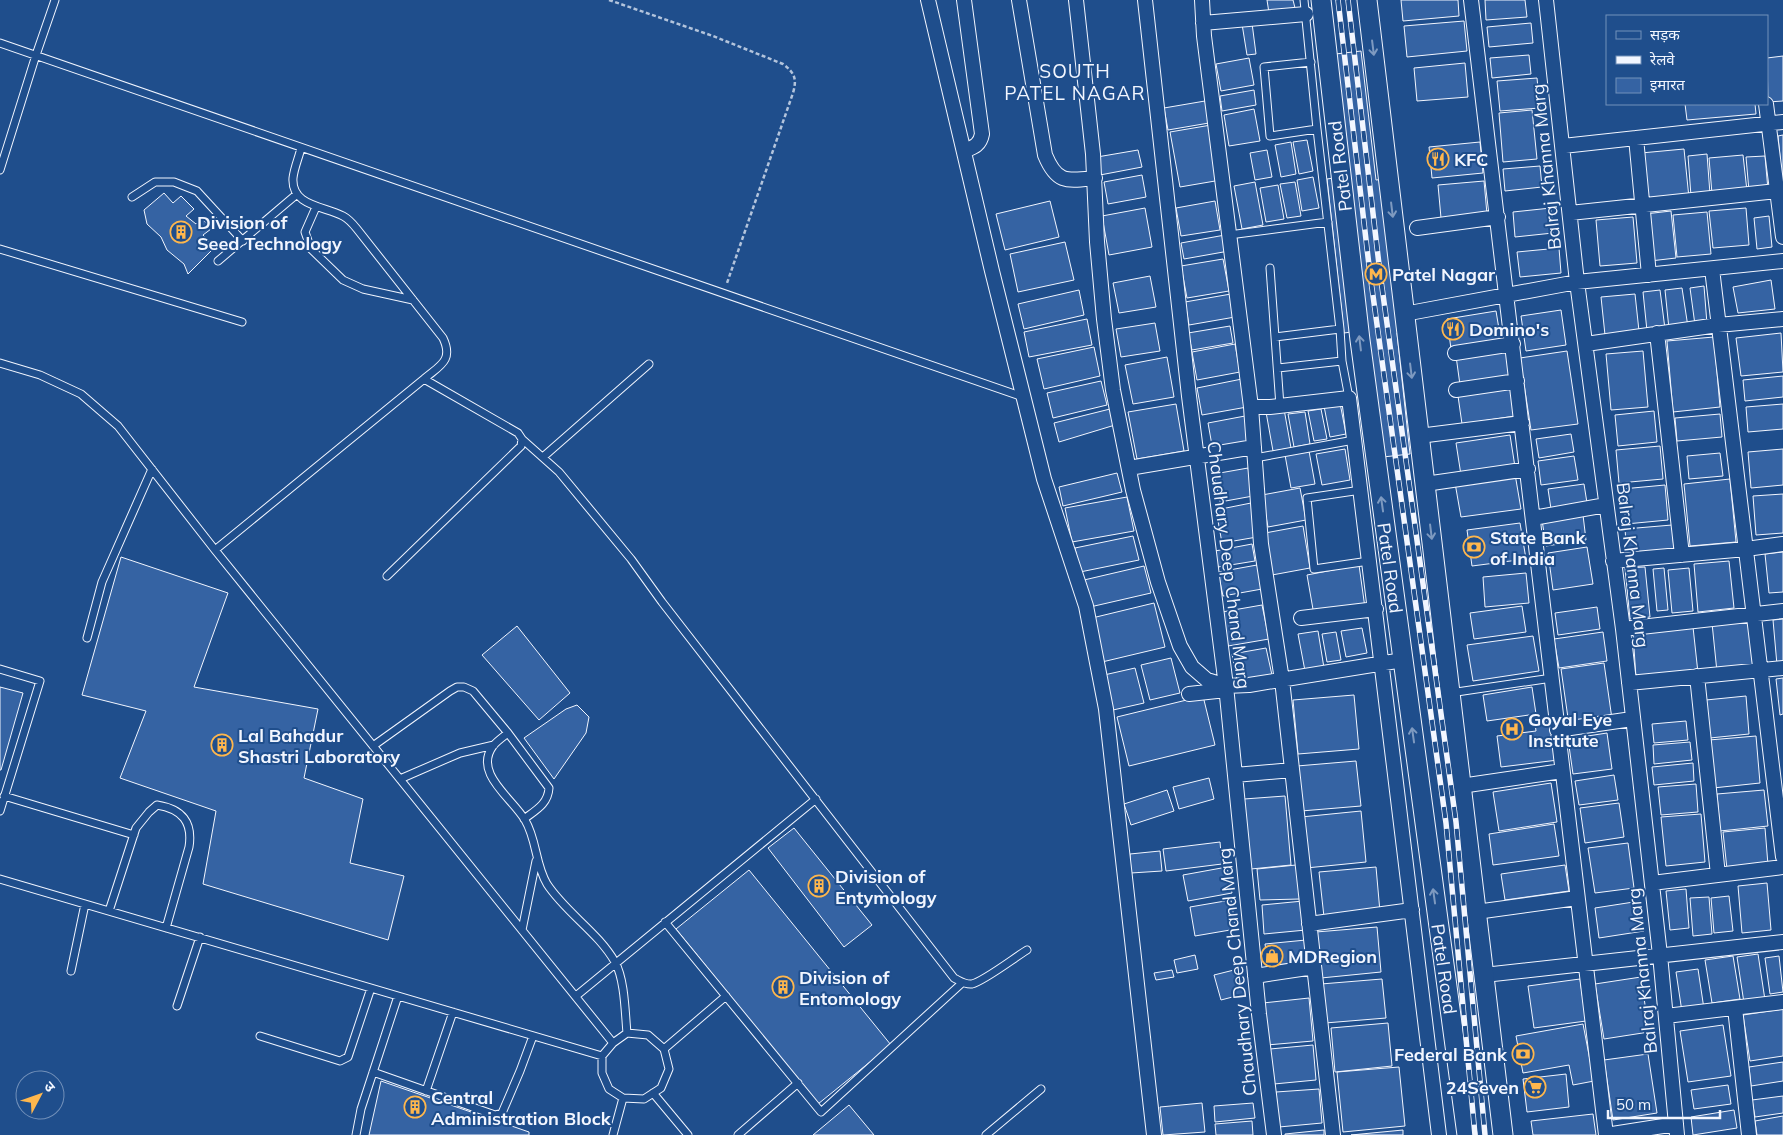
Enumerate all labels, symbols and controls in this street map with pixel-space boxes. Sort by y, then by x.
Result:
legend [1606,15,1768,105]
text: सड़क [1650,25,1680,44]
one-way arrow [1368,40,1378,56]
text: रेलवे [1649,50,1675,69]
district label: SOUTH PATEL NAGAR [1004,59,1146,105]
text: इमारत [1650,75,1685,94]
street label: Balraj Khanna Marg [1526,83,1566,251]
street label: Patel Road [1323,119,1357,213]
restaurant icon: KFC [1426,147,1450,171]
place label: KFC [1454,148,1488,171]
one-way arrow [1387,201,1397,217]
place label: Division of Seed Technology [197,211,342,255]
building icon: Division of Seed Technology [169,220,193,244]
metro station icon: Patel Nagar [1364,262,1388,286]
place label: Patel Nagar [1392,263,1496,286]
restaurant icon: Domino's [1441,317,1465,341]
place label: Domino's [1469,318,1549,341]
one-way arrow [1355,336,1365,352]
one-way arrow [1406,363,1416,379]
street label: Chaudhary Deep Chand Marg [1202,440,1256,690]
street label: Balraj Khanna Marg [1611,481,1655,649]
one-way arrow [1377,497,1387,513]
street label: Patel Road [1372,521,1408,615]
one-way arrow [1426,524,1436,540]
place label: State Bank of India [1490,526,1586,570]
bank icon: State Bank of India [1462,535,1486,559]
place label: Goyal Eye Institute [1528,708,1612,752]
hospital icon: Goyal Eye Institute [1500,717,1524,741]
place label: Lal Bahadur Shastri Laboratory [238,724,400,768]
one-way arrow [1408,727,1418,743]
building icon: Lal Bahadur Shastri Laboratory [210,733,234,757]
street label: Chaudhary Deep Chand Marg [1213,847,1261,1097]
place label: Division of Entymology [835,865,937,909]
building icon: Division of Entymology [807,874,831,898]
street label: Balraj Khanna Marg [1622,887,1662,1055]
one-way arrow [1429,888,1439,904]
street label: Patel Road [1426,922,1462,1016]
shop icon: MDRegion [1260,944,1284,968]
place label: MDRegion [1288,945,1377,968]
place label: Division of Entomology [799,966,901,1010]
building icon: Division of Entomology [771,975,795,999]
bank icon: Federal Bank [1511,1042,1535,1066]
place label: Federal Bank [1394,1043,1508,1066]
north arrow [15,1070,65,1120]
supermarket icon: 24Seven [1523,1075,1547,1099]
place label: 24Seven [1446,1076,1519,1099]
text: उ [40,1077,60,1096]
place label: Central Administration Block [431,1086,612,1130]
scale bar [1608,1088,1720,1120]
building icon: Central Administration Block [403,1095,427,1119]
text: 50 m [1616,1095,1651,1114]

